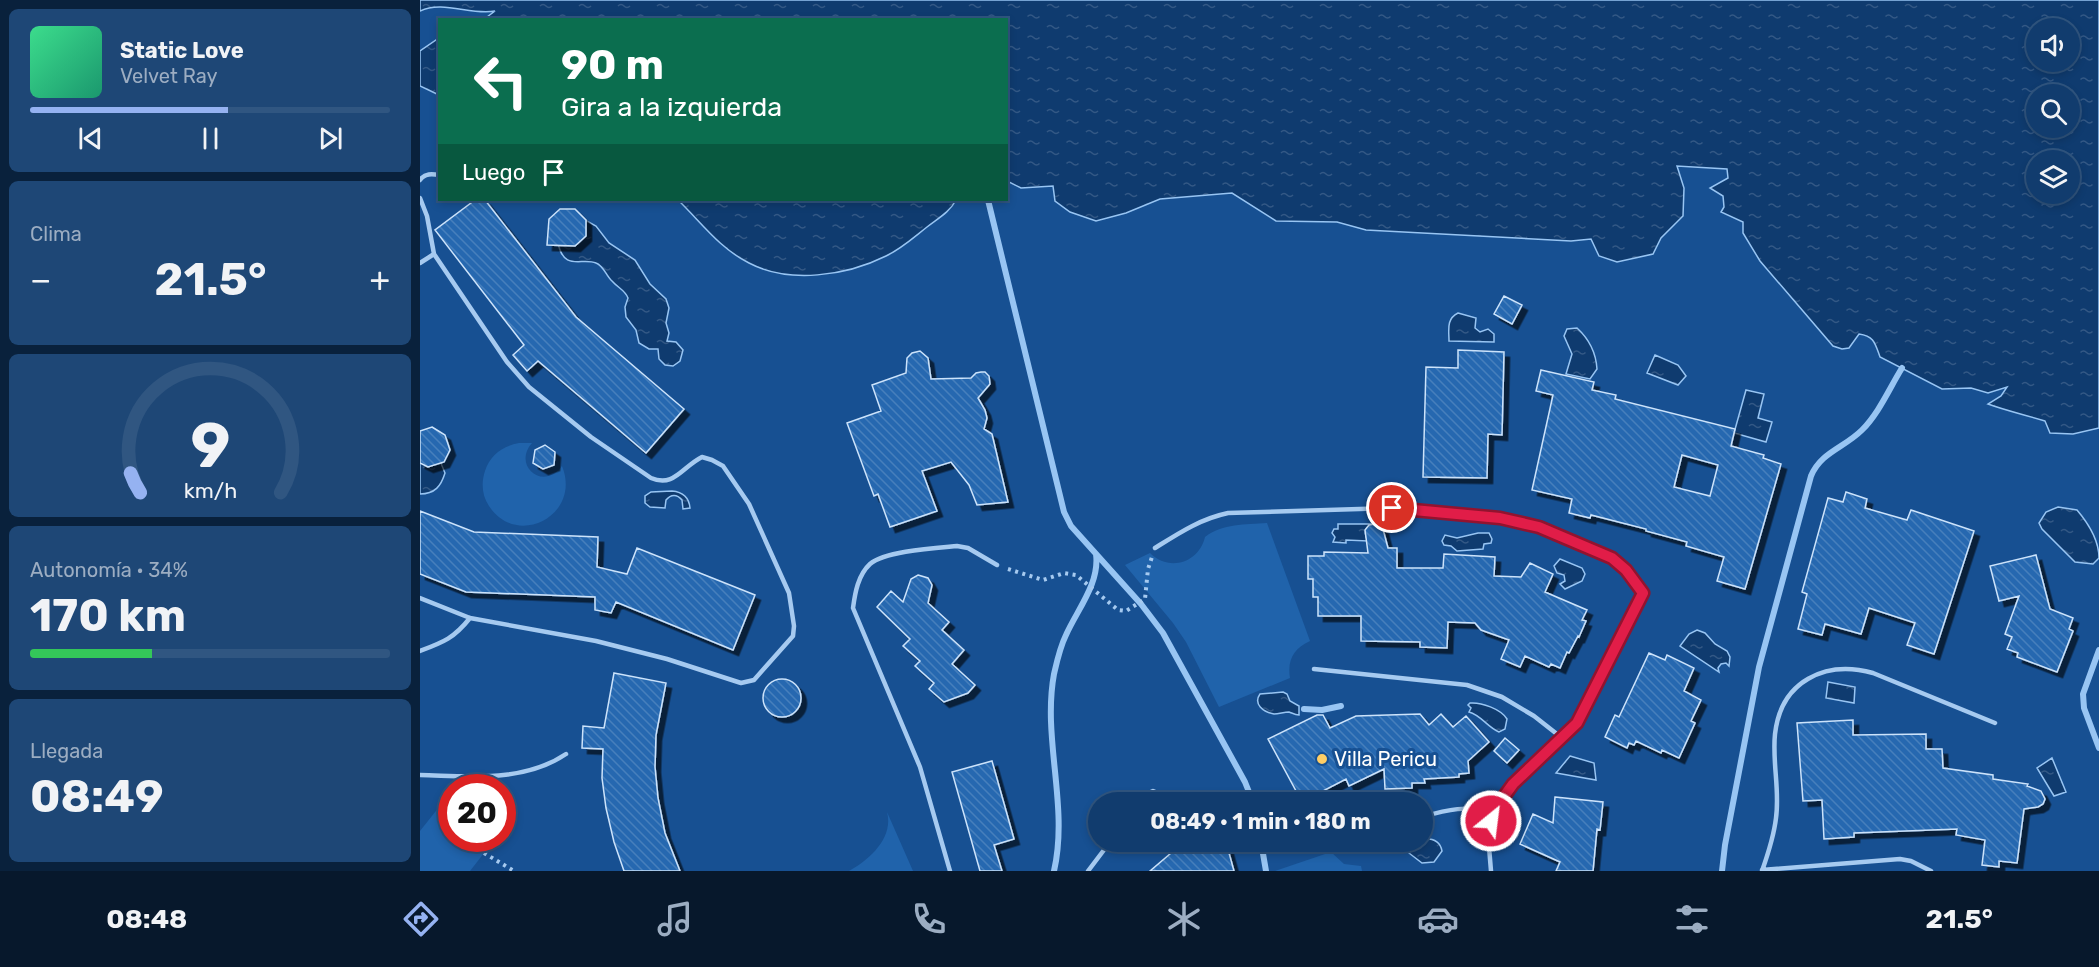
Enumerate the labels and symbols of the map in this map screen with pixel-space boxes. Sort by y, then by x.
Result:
pin [1366,482,1417,533]
place label: Villa Pericu [1334,747,1437,771]
marker: Villa Pericu [1315,752,1329,766]
speed limit sign: 20 [438,774,516,852]
position arrow [1459,789,1523,853]

